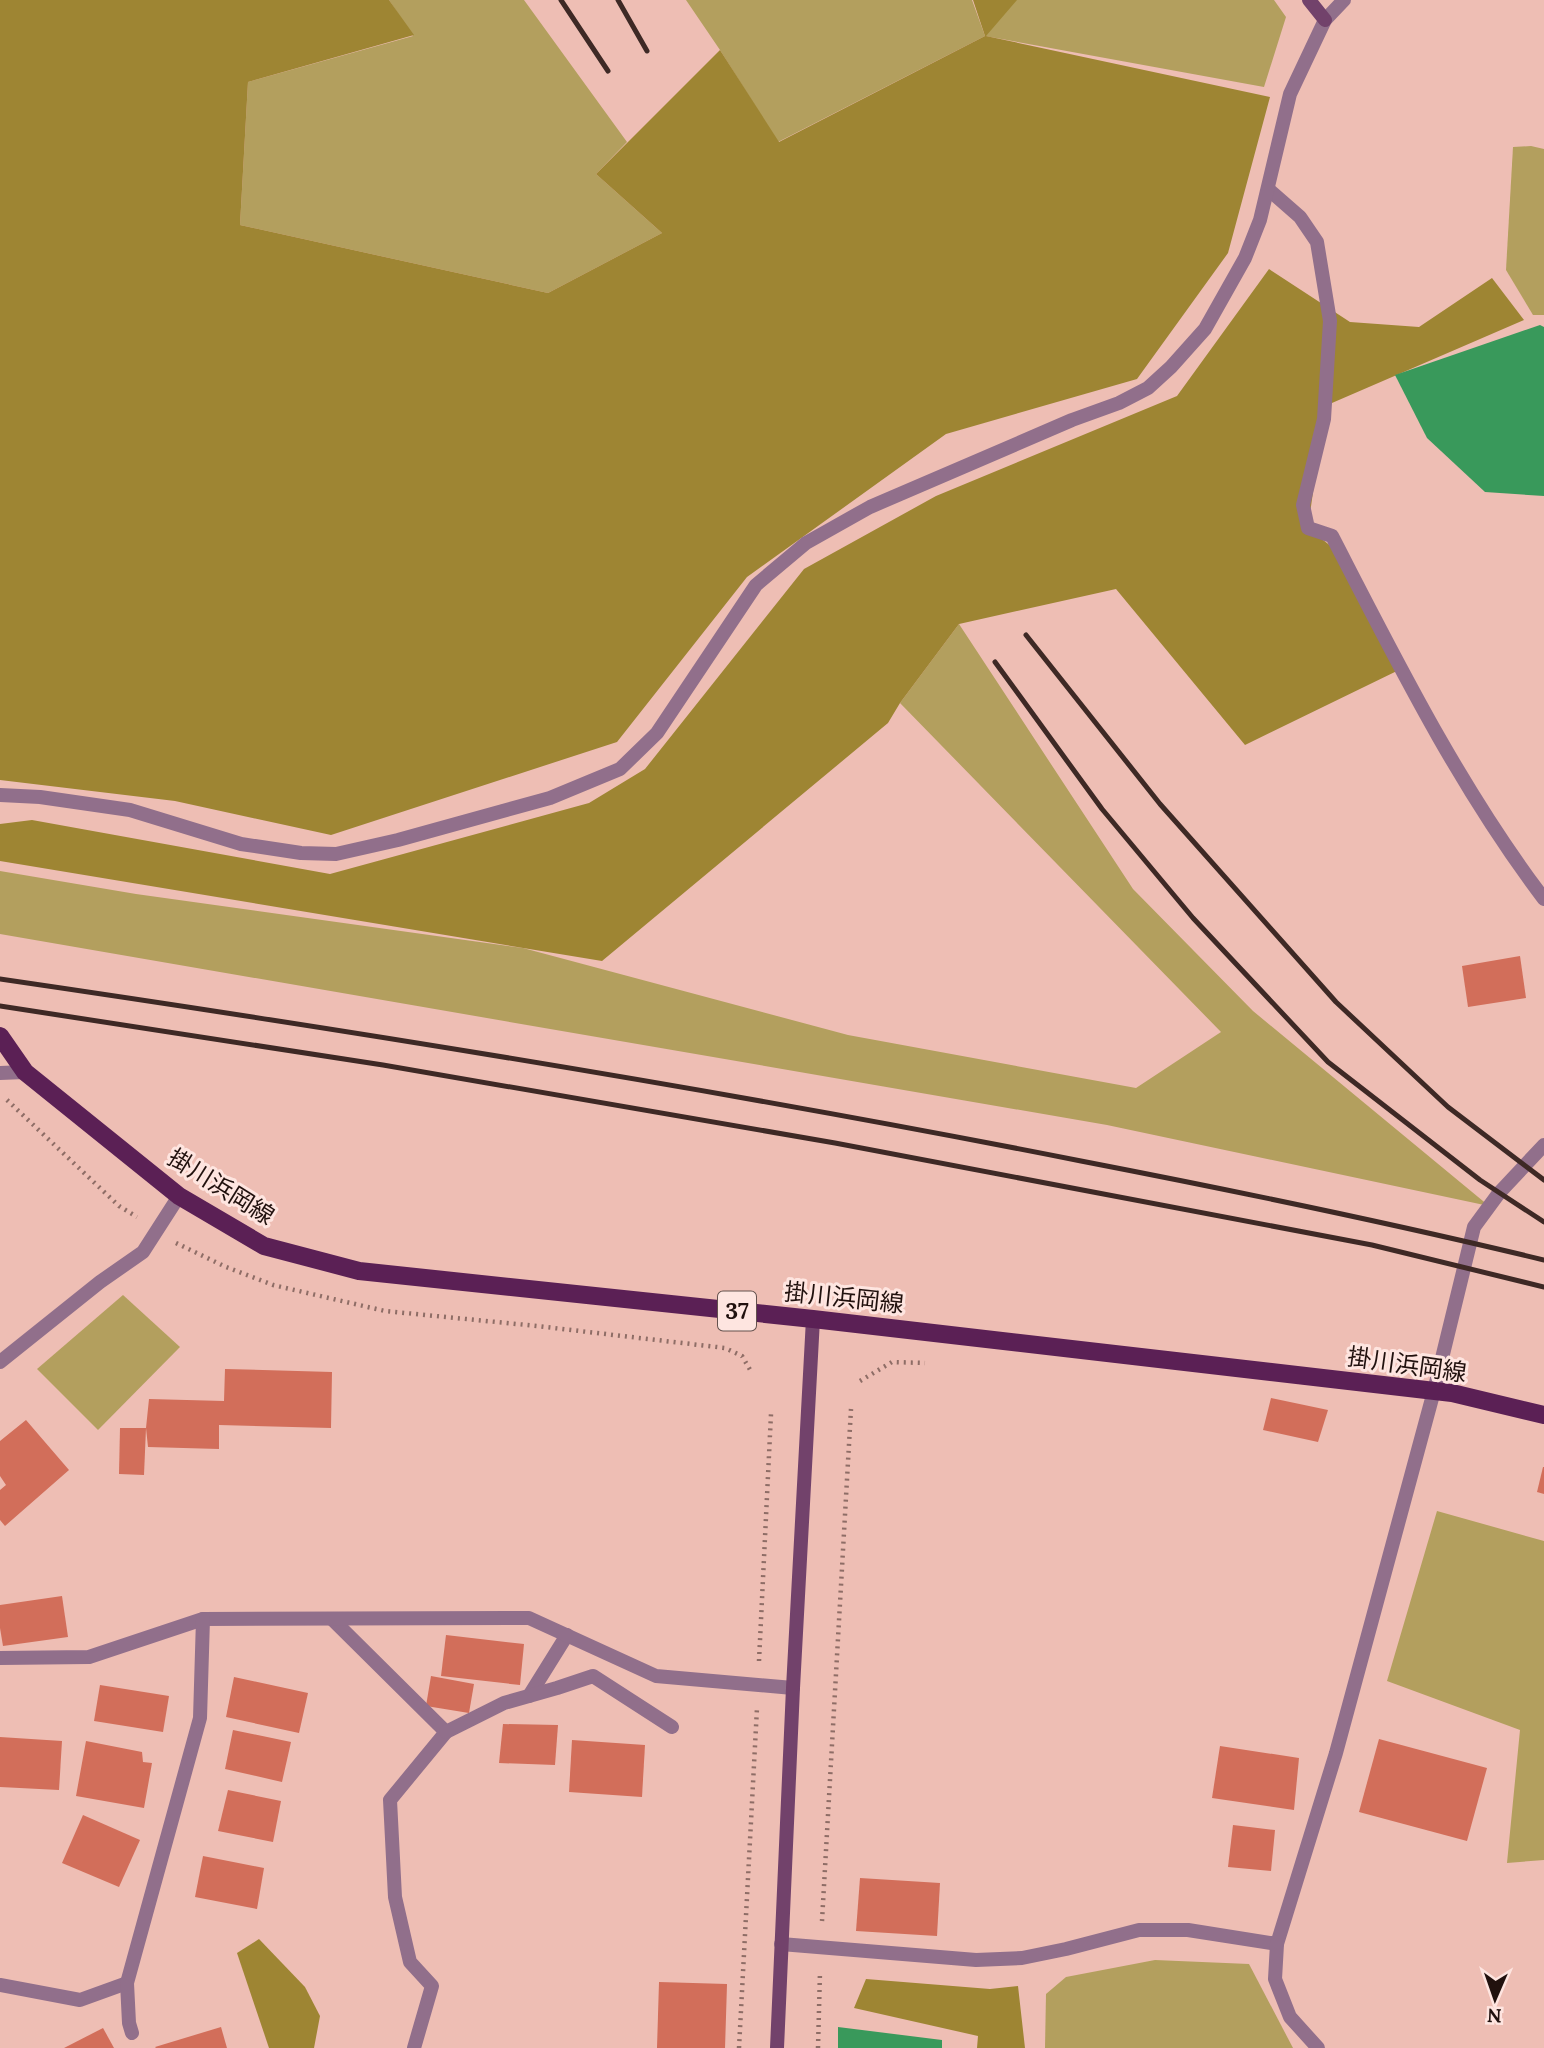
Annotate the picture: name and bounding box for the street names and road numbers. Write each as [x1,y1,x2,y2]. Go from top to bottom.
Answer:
street label: 掛川浜岡線 [162,1142,280,1232]
street label: 掛川浜岡線 [783,1276,905,1319]
road number: 37 [718,1292,756,1330]
street label: 掛川浜岡線 [1345,1341,1469,1388]

